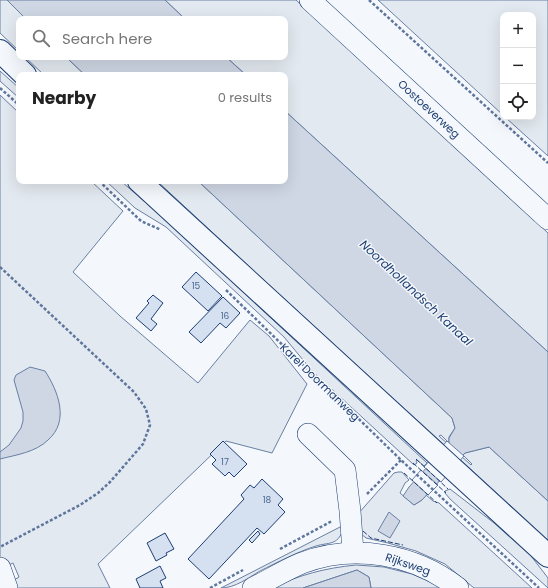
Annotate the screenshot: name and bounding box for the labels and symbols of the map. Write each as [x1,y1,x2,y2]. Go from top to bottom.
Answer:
street label: Oostoeverweg [394,76,464,142]
water label: Noordhollandsch Kanaal [356,236,476,350]
house number: 15 [192,280,201,292]
house number: 16 [221,310,230,322]
street label: Karel Doormanweg [276,340,364,424]
house number: 17 [221,456,229,468]
house number: 18 [263,494,272,506]
street label: Rijksweg [383,549,433,579]

